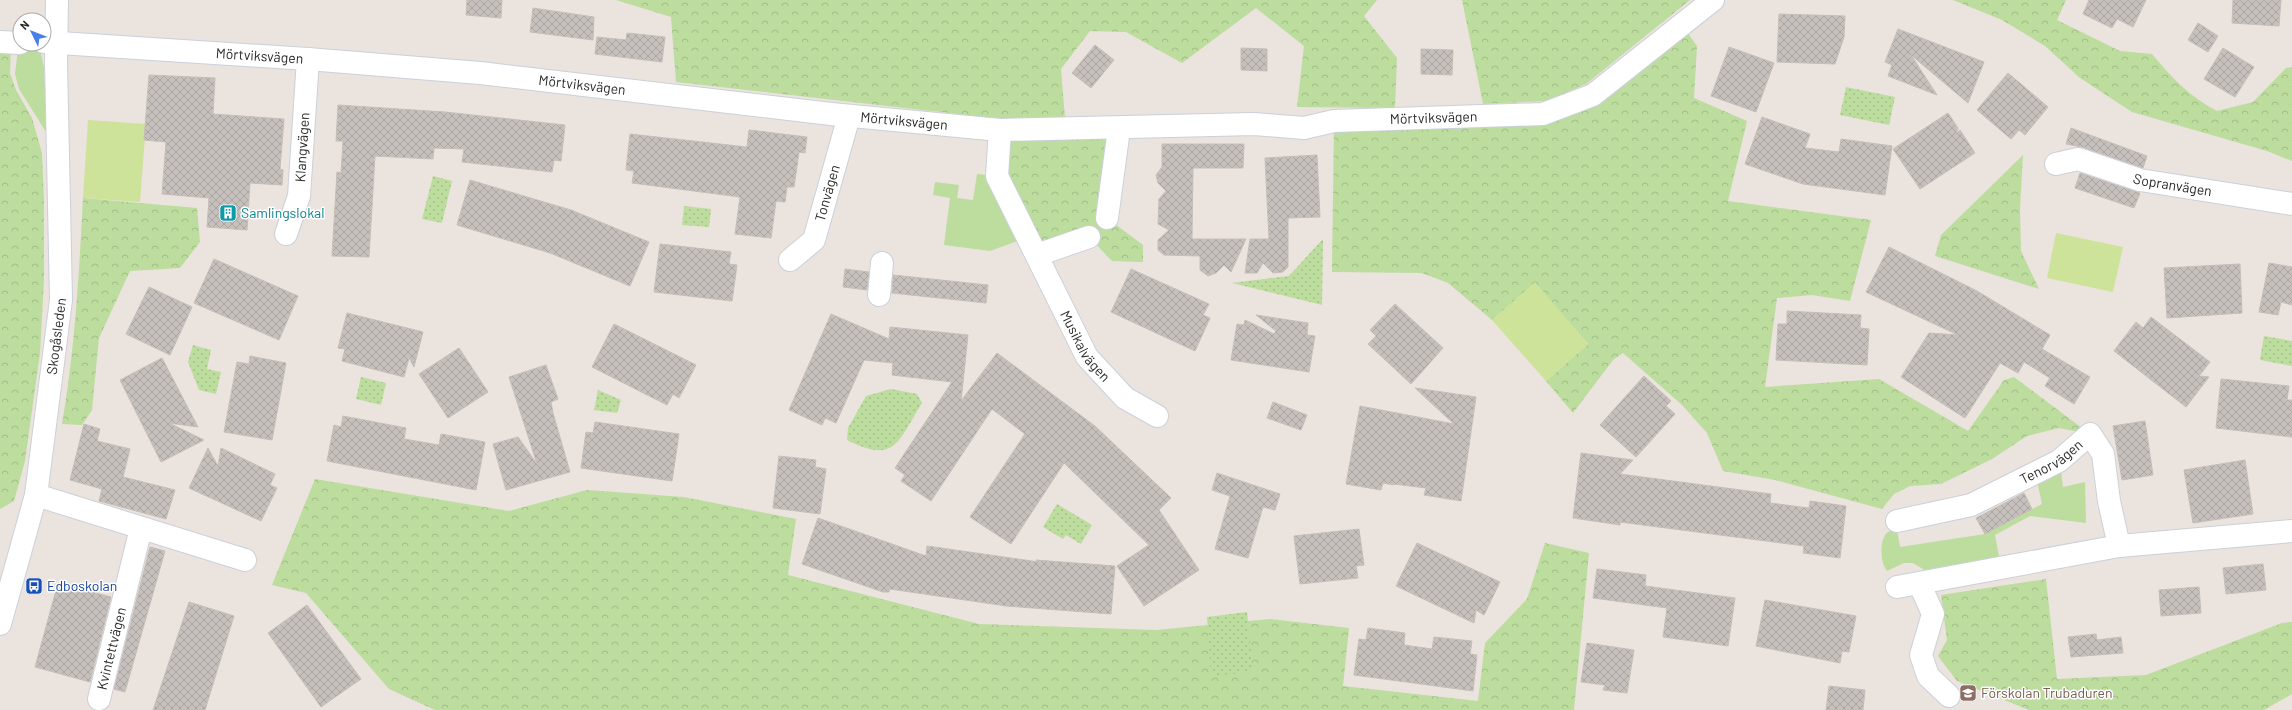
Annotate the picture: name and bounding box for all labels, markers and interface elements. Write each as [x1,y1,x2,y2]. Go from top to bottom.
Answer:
north arrow [12,12,52,52]
text: N [17,18,32,32]
street label: Mörtviksvägen [215,44,304,67]
street label: Mörtviksvägen [538,71,627,98]
street label: Mörtviksvägen [1390,107,1478,127]
street label: Mörtviksvägen [860,108,949,133]
street label: Klangvägen [291,112,312,183]
street label: Tonvägen [811,163,843,223]
street label: Sopranvägen [2131,169,2213,199]
building icon: Samlingslokal [218,203,238,223]
place label: Samlingslokal [241,204,324,221]
street label: Skogåsleden [43,297,69,376]
street label: Musikalvägen [1057,307,1114,385]
street label: Tenorvägen [2017,435,2086,487]
bus stop icon: Edboskolan [24,576,44,596]
place label: Edboskolan [47,577,117,594]
street label: Kvintettvägen [93,605,129,692]
school or university icon: Förskolan Trubaduren [1958,683,1978,703]
place label: Förskolan Trubaduren [1981,684,2113,701]

